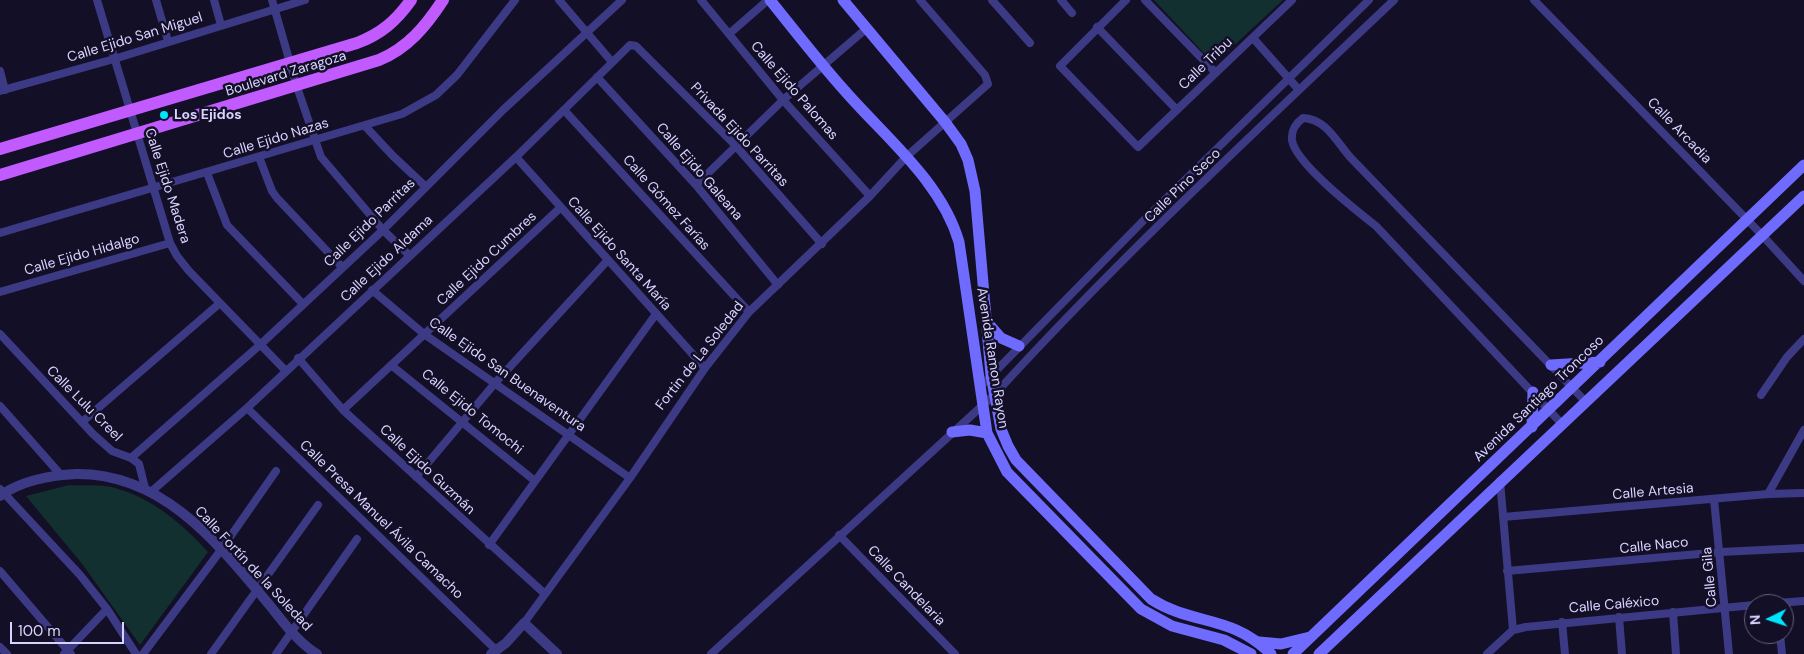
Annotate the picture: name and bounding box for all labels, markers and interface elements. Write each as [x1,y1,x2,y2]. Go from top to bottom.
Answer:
street label: Calle Ejido San Miguel [65,9,205,67]
street label: Calle Tribu [1176,34,1236,94]
street label: Calle Ejido Palomas [747,38,841,144]
street label: Boulevard Zaragoza [224,48,348,100]
street label: Privada Ejido Parritas [686,79,792,191]
street label: Calle Arcadia [1643,95,1715,167]
place label: Los Ejidos [174,107,242,123]
marker: Los Ejidos [158,109,170,121]
street label: Calle Ejido Nazas [221,115,331,163]
street label: Calle Ejido Galeana [652,120,746,224]
street label: Calle Ejido Madera [140,126,194,246]
street label: Calle Pino Seco [1141,145,1225,227]
street label: Calle Gómez Farías [619,152,713,254]
street label: Calle Ejido Parritas [321,175,419,271]
street label: Calle Ejido Santa María [564,194,674,314]
street label: Calle Ejido Cumbres [434,208,540,310]
street label: Calle Ejido Aldama [337,212,437,306]
street label: Calle Ejido Hidalgo [22,230,142,280]
street label: Avenida Ramon Rayon [973,286,1011,430]
street label: Fortin de La Soledad [652,298,748,414]
street label: Calle Ejido San Buenaventura [425,314,589,436]
street label: Avenida Santiago Troncoso [1470,332,1608,466]
street label: Calle Lulu Creel [43,363,125,445]
street label: Calle Ejido Tomochi [418,366,526,458]
street label: Calle Ejido Guzmán [376,421,478,519]
street label: Calle Presa Manuel Ávila Camacho [296,437,466,603]
street label: Calle Artesia [1612,480,1694,504]
street label: Calle Fortín de la Soledad [191,503,315,635]
street label: Calle Naco [1619,534,1689,558]
street label: Calle Candelaria [864,542,948,630]
street label: Calle Gila [1699,546,1721,608]
street label: Calle Caléxico [1568,593,1660,617]
north arrow [1744,594,1794,644]
scale bar [12,612,126,644]
text: N [1746,614,1764,626]
text: 100 m [18,621,61,641]

